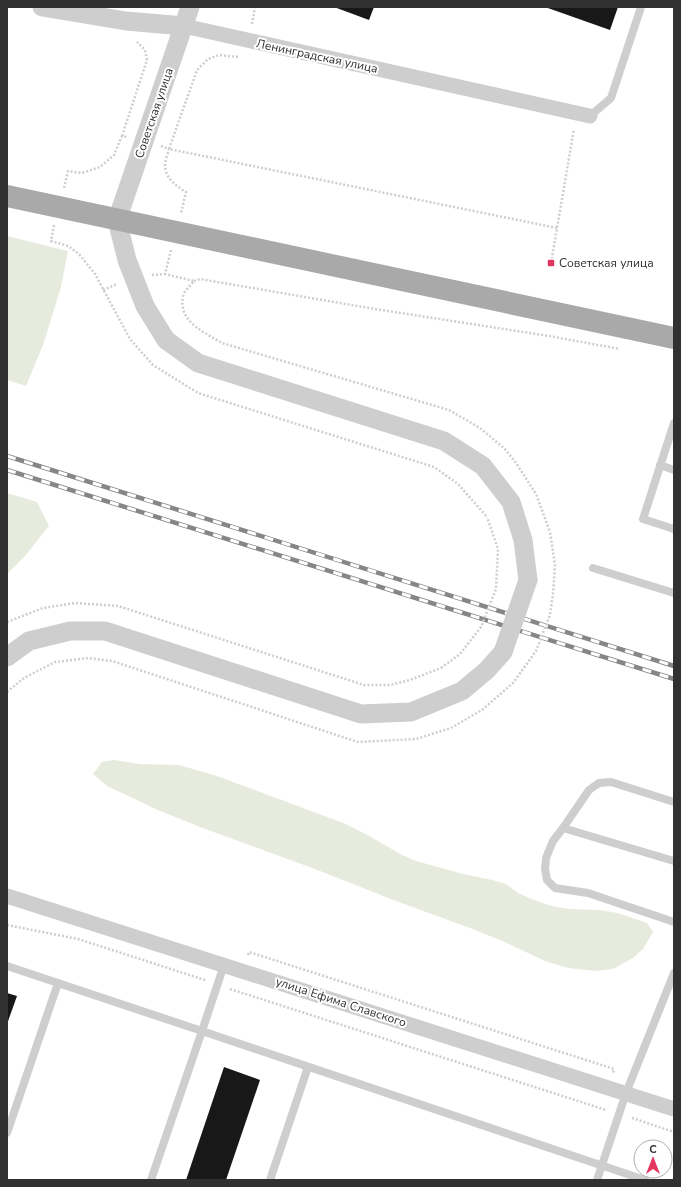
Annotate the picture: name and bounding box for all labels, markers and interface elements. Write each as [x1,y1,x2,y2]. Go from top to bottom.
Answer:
street label: Ленинградская улица [255,35,379,77]
street label: Советская улица [131,66,177,160]
place label: Советская улица [559,255,654,271]
marker: Советская улица [546,258,556,268]
street label: улица Ефима Славского [274,973,408,1031]
north arrow [633,1139,673,1179]
text: С [649,1142,657,1157]

